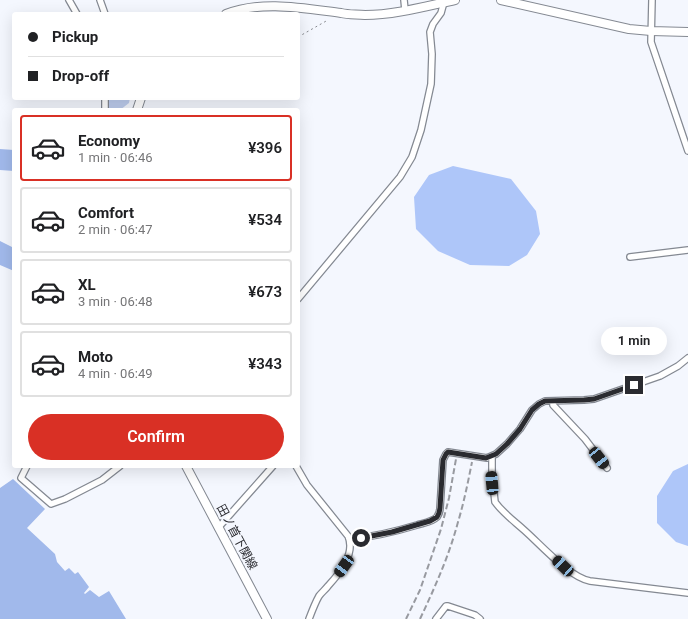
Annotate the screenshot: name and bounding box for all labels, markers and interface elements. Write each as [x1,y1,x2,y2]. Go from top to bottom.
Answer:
text: Pickup [52,28,98,46]
text: Drop-off [52,67,109,85]
icon: car [30,130,66,166]
text: Economy [78,132,140,150]
text: ¥396 [248,139,282,157]
text: 1 min · 06:46 [78,150,153,165]
icon: car [30,202,66,238]
text: Comfort [78,204,134,222]
text: ¥534 [248,211,282,229]
text: 2 min · 06:47 [78,222,153,237]
icon: car [30,274,66,310]
text: XL [78,276,96,294]
text: ¥673 [248,283,282,301]
text: 3 min · 06:48 [78,294,153,309]
callout: 1 min [601,327,667,355]
text: 1 min [618,333,650,348]
icon: car [30,346,66,382]
text: Moto [78,348,113,366]
text: ¥343 [248,355,282,373]
text: 4 min · 06:49 [78,366,153,381]
route end [625,376,643,394]
button: Confirm [28,414,284,460]
car [587,445,611,471]
car [485,471,499,495]
street label: 田ノ首下関線 [214,502,260,572]
route start [352,529,370,547]
car [332,553,356,579]
car [550,553,576,579]

